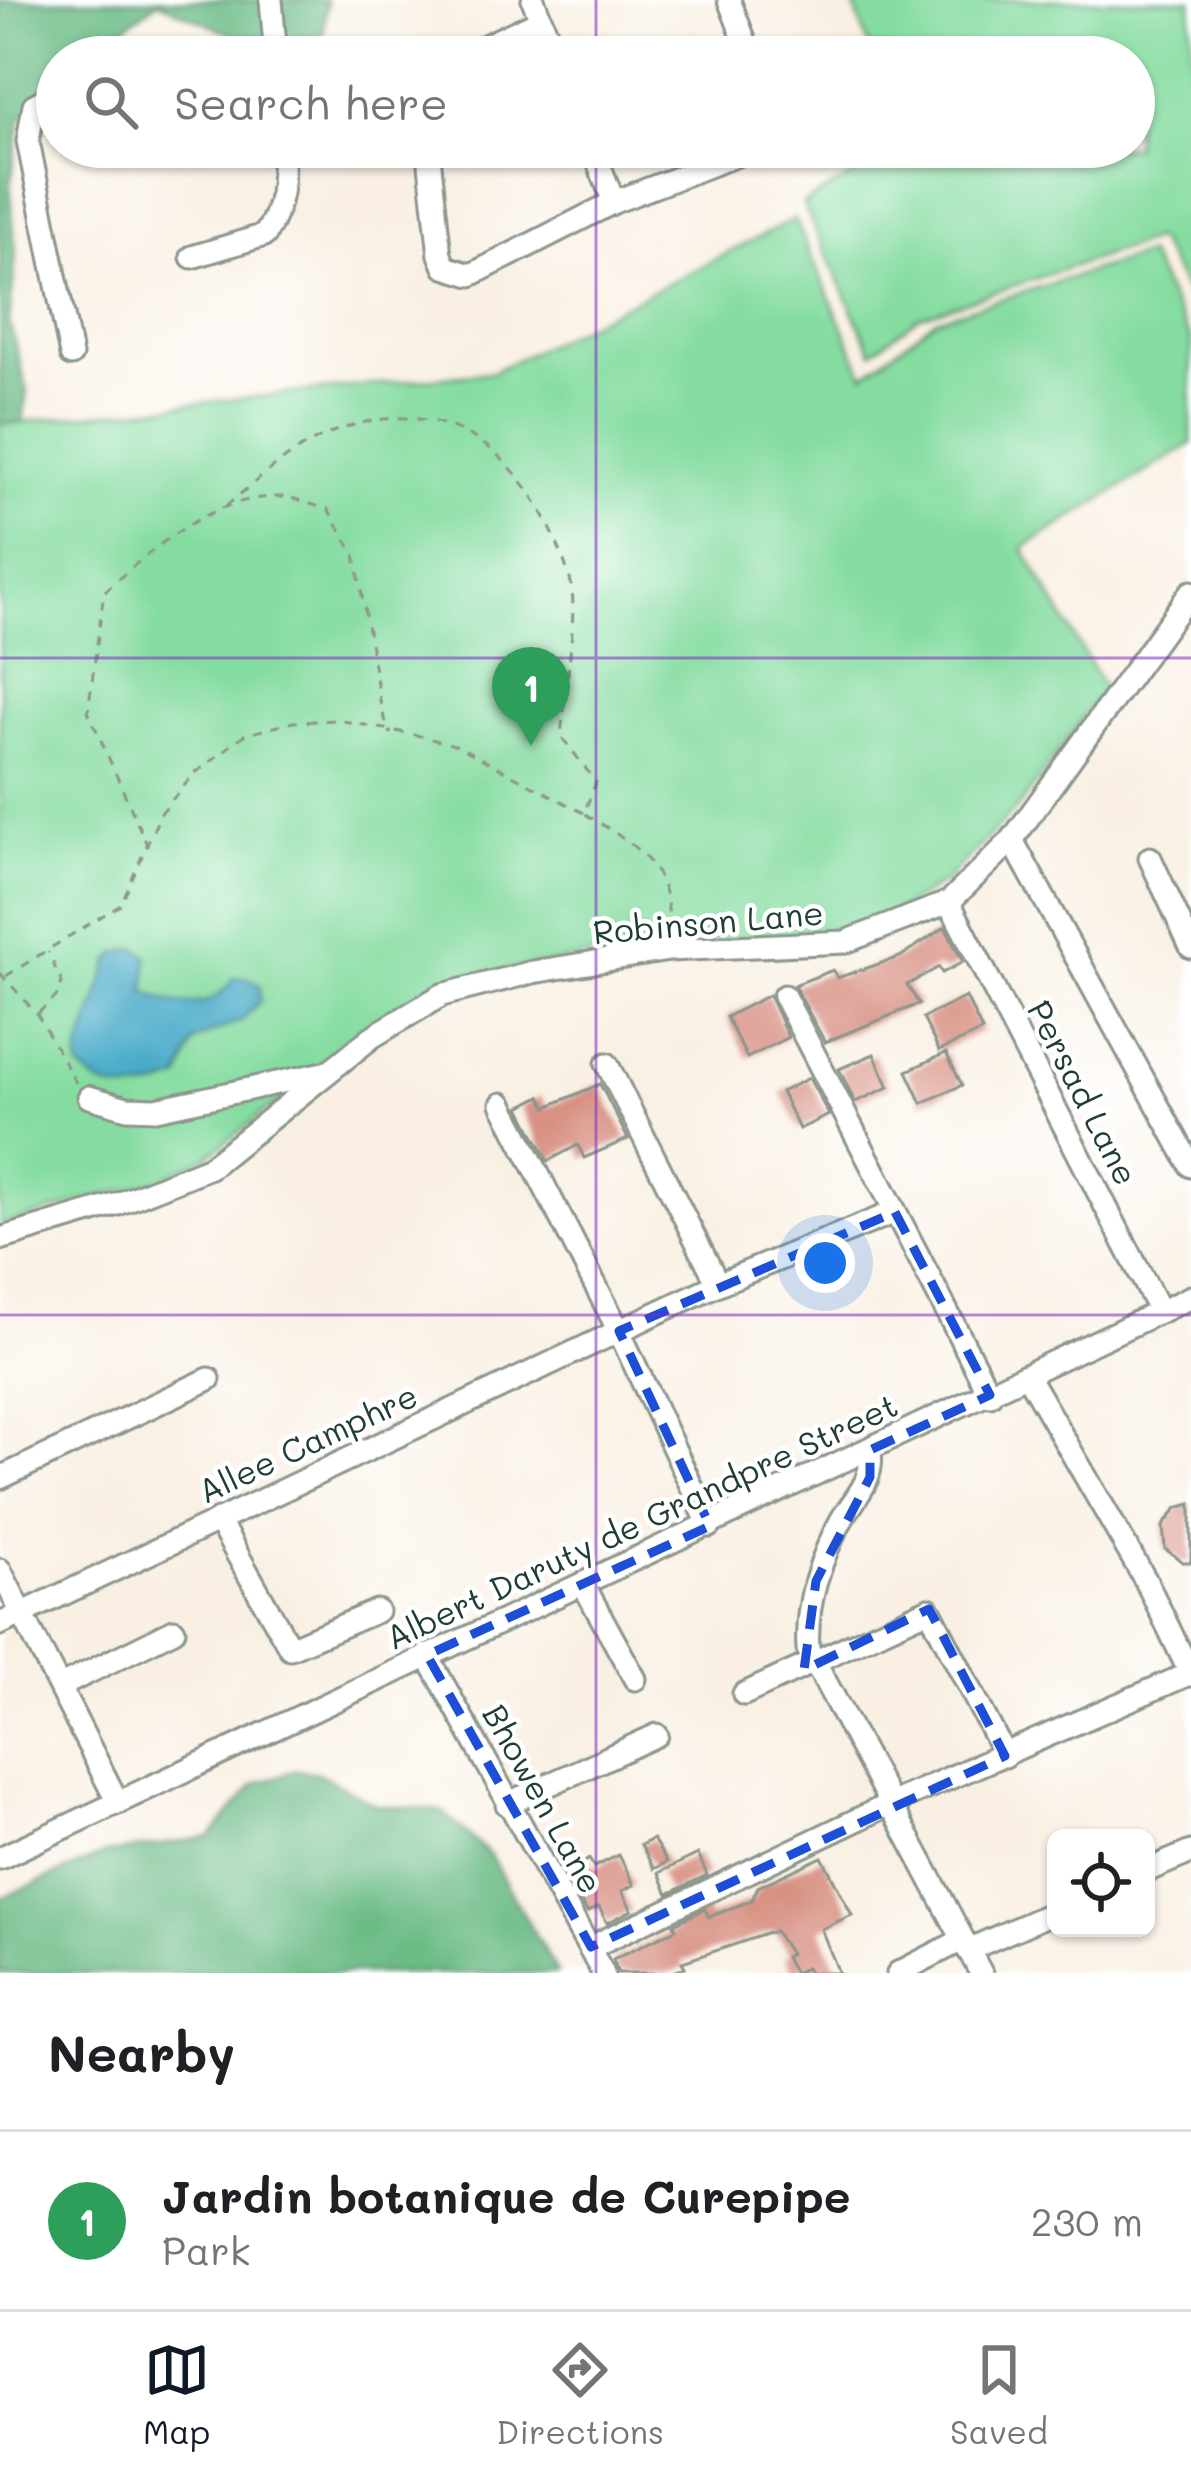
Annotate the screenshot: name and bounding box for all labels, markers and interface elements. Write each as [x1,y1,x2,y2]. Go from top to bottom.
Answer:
search box [36,36,1155,168]
icon: search [78,69,144,135]
text: Search here [174,73,448,131]
pin: 1 [492,647,570,746]
street label: Robinson Lane [591,890,825,952]
street label: Persad Lane [1019,992,1149,1192]
your location [795,1233,855,1293]
street label: Allee Camphre [190,1372,424,1512]
street label: Albert Daruty de Grandpre Street [378,1382,904,1659]
street label: Bhowen Lane [474,1696,614,1900]
map controls [1047,1829,1155,1937]
button: locate [1047,1829,1155,1937]
text: Nearby [48,2018,235,2085]
text: Jardin botanique de Curepipe [162,2166,851,2224]
text: 1 [78,2195,96,2246]
text: 230 m [1031,2195,1143,2246]
text: Park [162,2224,250,2275]
tab: Map [143,2337,210,2452]
tab: Directions [496,2337,664,2452]
tab: Saved [950,2337,1048,2452]

